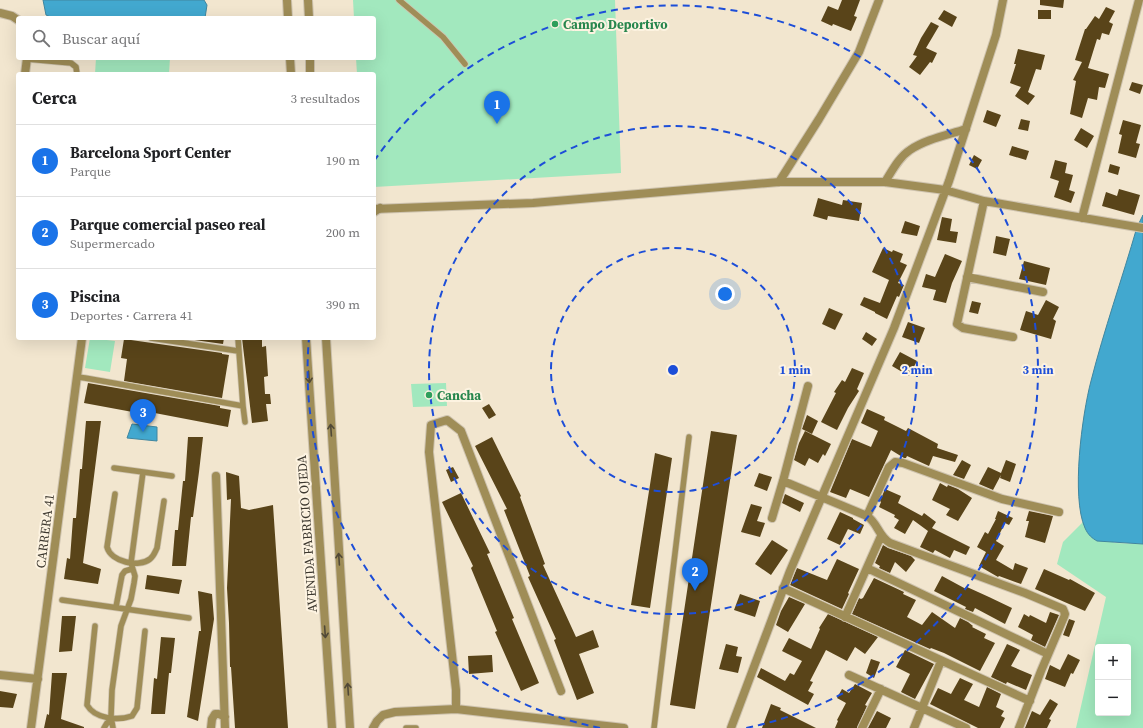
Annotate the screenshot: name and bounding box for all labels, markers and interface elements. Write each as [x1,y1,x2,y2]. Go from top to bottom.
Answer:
search box [16,16,376,60]
place label: Campo Deportivo [563,16,668,33]
marker: Campo Deportivo [550,19,560,29]
icon: search [30,27,52,49]
text: Buscar aquí [62,28,140,49]
text: Cerca [32,86,77,110]
text: 3 resultados [290,90,360,107]
pin: 1 [484,91,510,124]
text: Barcelona Sport Center [70,142,231,163]
text: 1 [41,152,49,169]
text: 190 m [326,152,360,169]
text: Parque [70,163,111,180]
text: Parque comercial paseo real [70,214,266,235]
text: 2 [41,224,49,241]
text: 200 m [326,224,360,241]
text: Supermercado [70,235,155,252]
your location [715,284,735,304]
text: Piscina [70,286,120,307]
text: 3 [41,296,49,313]
text: 390 m [326,296,360,313]
text: Deportes · Carrera 41 [70,307,193,324]
text: 1 min [779,362,811,378]
text: 2 min [901,362,933,378]
text: 3 min [1022,362,1054,378]
centre of rings [666,363,680,377]
one-way arrow [305,370,312,383]
place label: Cancha [437,387,481,404]
marker: Cancha [424,390,434,400]
pin: 3 [130,399,156,432]
one-way arrow [328,424,335,437]
street label: AVENIDA FABRICIO OJEDA [293,454,321,613]
street label: CARRERA 41 [32,493,58,569]
one-way arrow [336,553,343,566]
pin: 2 [682,558,708,591]
one-way arrow [322,625,329,638]
map controls [1095,644,1131,716]
button: + [1095,644,1131,680]
button: − [1095,680,1131,716]
one-way arrow [344,683,351,696]

